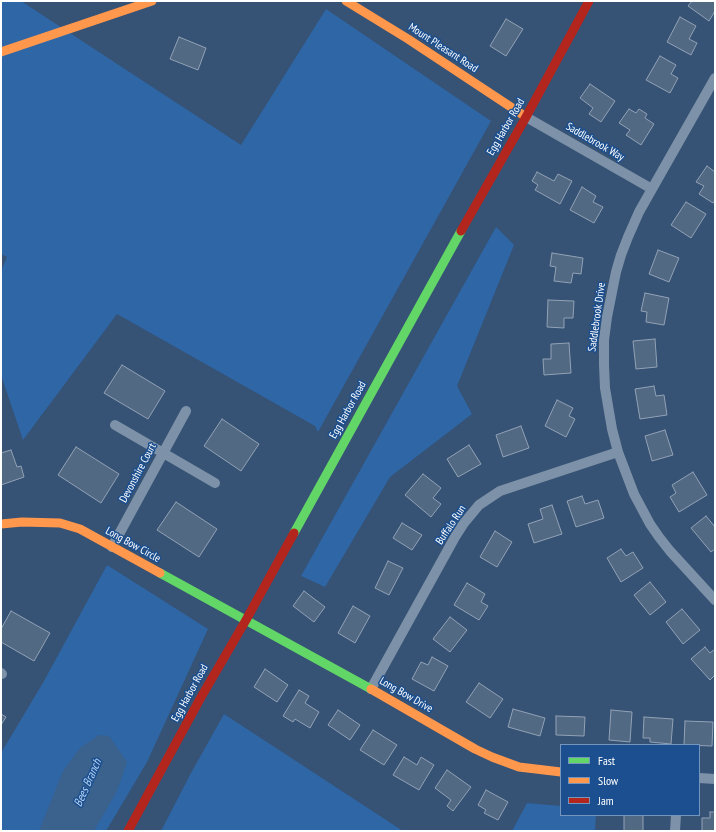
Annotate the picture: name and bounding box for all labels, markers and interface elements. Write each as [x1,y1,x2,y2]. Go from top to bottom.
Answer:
street label: Mount Pleasant Road [406,21,480,75]
street label: Egg Harbor Road [484,96,528,158]
street label: Saddlebrook Way [563,120,627,164]
street label: Saddlebrook Drive [586,282,608,352]
street label: Egg Harbor Road [327,379,369,441]
street label: Devonshire Court [117,441,159,505]
street label: Buffalo Run [433,503,469,547]
street label: Long Bow Circle [103,524,163,566]
street label: Egg Harbor Road [169,662,211,724]
street label: Long Bow Drive [377,674,435,716]
legend [560,744,700,816]
text: Fast [598,753,615,768]
water label: Bees Branch [71,757,105,809]
text: Slow [598,773,618,788]
text: Jam [598,793,614,808]

